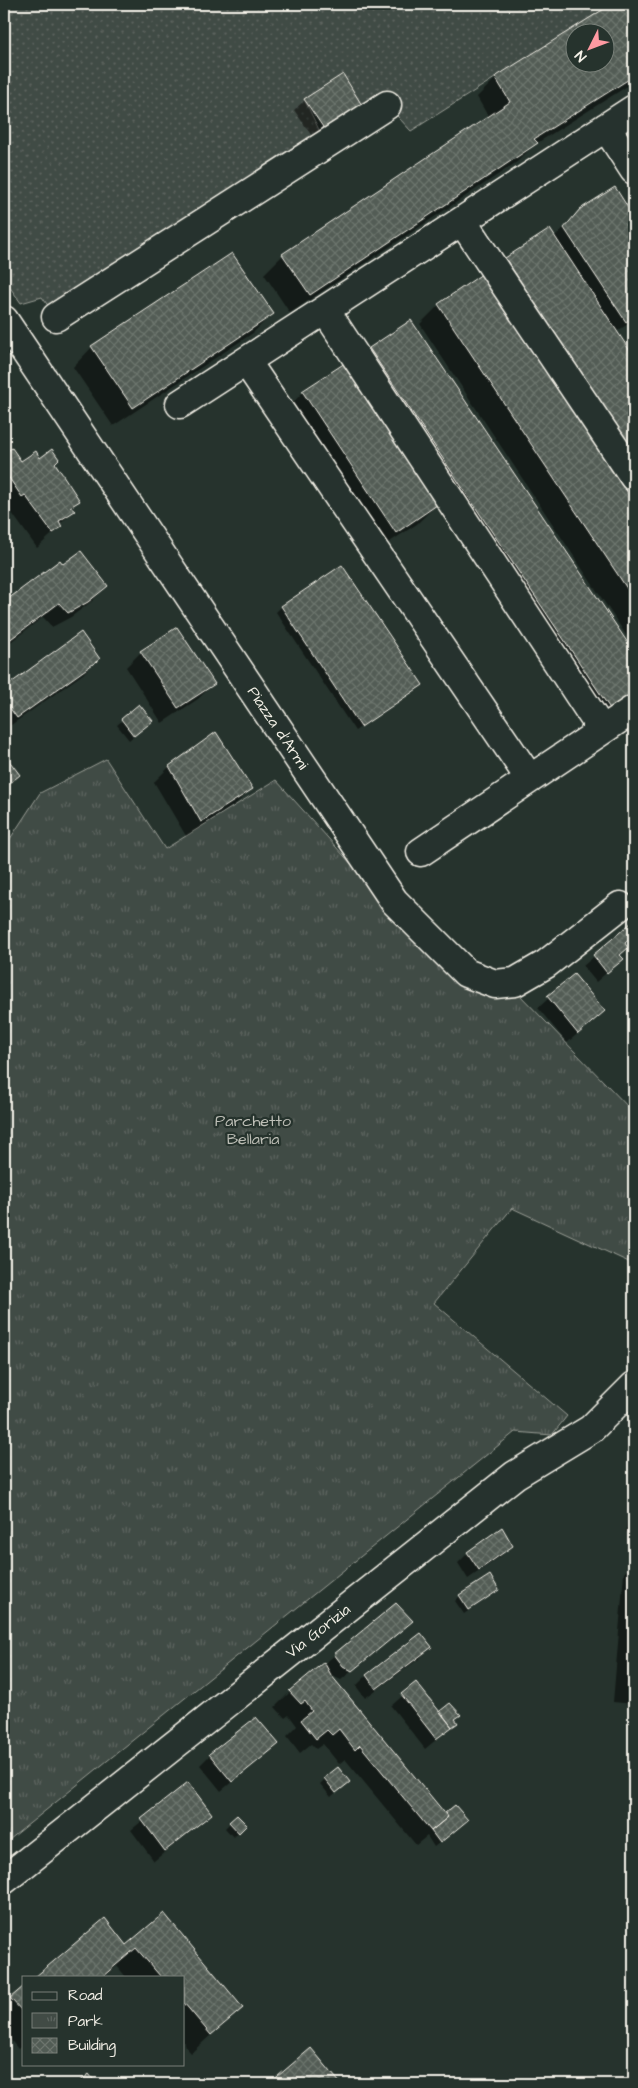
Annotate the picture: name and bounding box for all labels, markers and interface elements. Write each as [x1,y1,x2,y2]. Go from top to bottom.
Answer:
north arrow [566,22,616,72]
text: N [571,46,591,66]
street label: Piazza d'Armi [242,682,314,774]
park label: Parchetto Bellaria [215,1110,291,1150]
street label: Via Gorizia [281,1599,355,1663]
legend [22,1976,185,2066]
text: Road [68,1985,103,2006]
text: Park [68,2011,103,2032]
text: Building [68,2035,116,2057]

